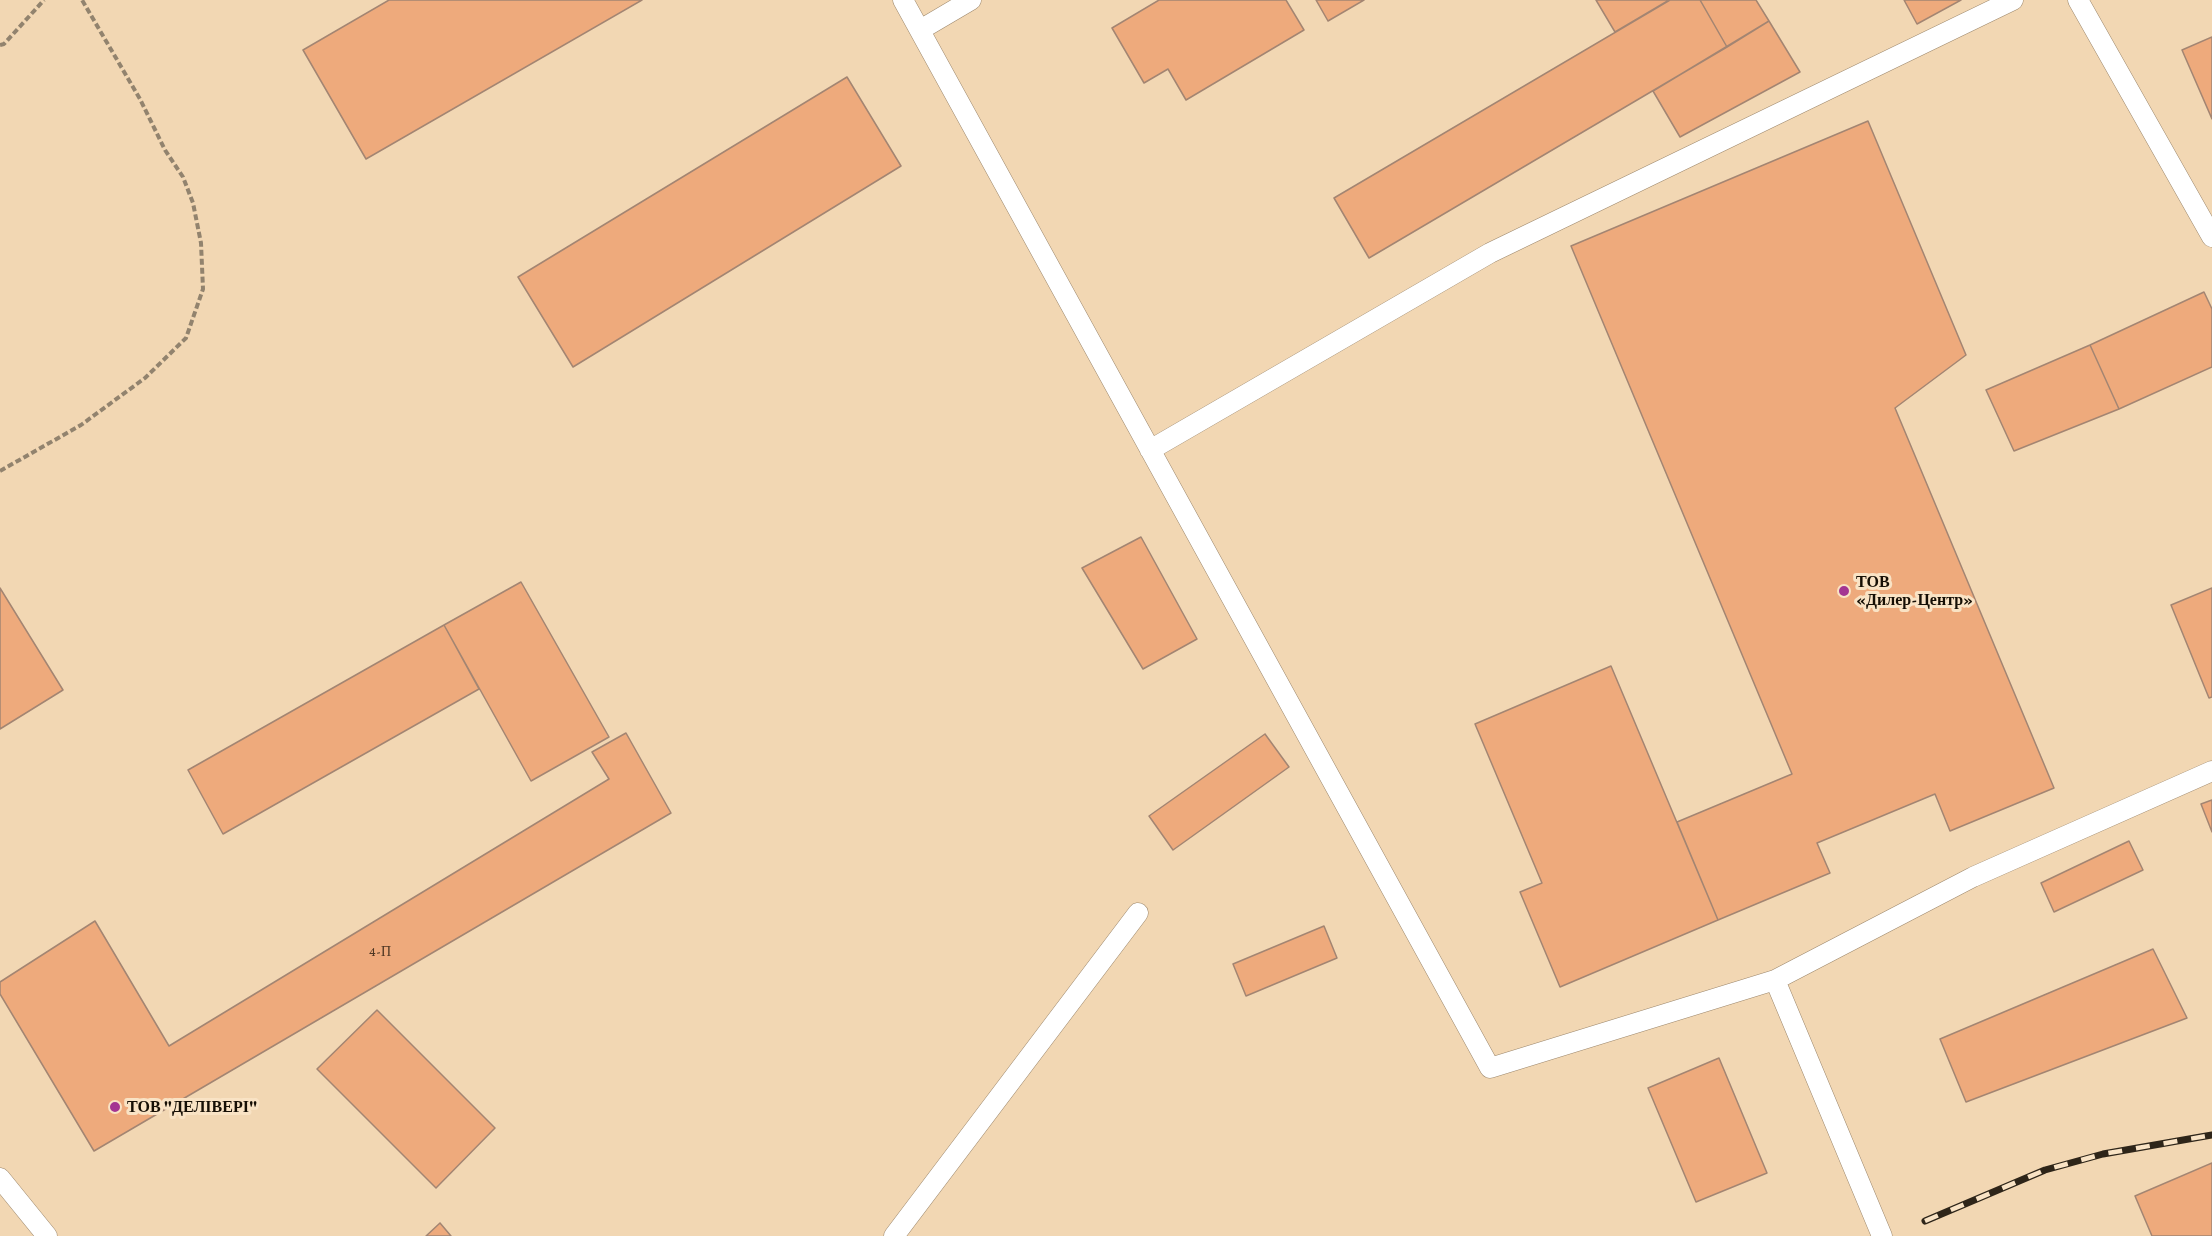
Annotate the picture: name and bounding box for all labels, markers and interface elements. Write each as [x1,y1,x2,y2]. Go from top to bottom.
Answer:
place label: ТОВ «Дилер-Центр» [1856,572,1973,610]
marker: ТОВ «Дилер-Центр» [1837,584,1851,598]
house number: 4-П [369,944,391,960]
place label: ТОВ "ДЕЛІВЕРІ" [127,1097,257,1117]
marker: ТОВ "ДЕЛІВЕРІ" [108,1100,122,1114]

